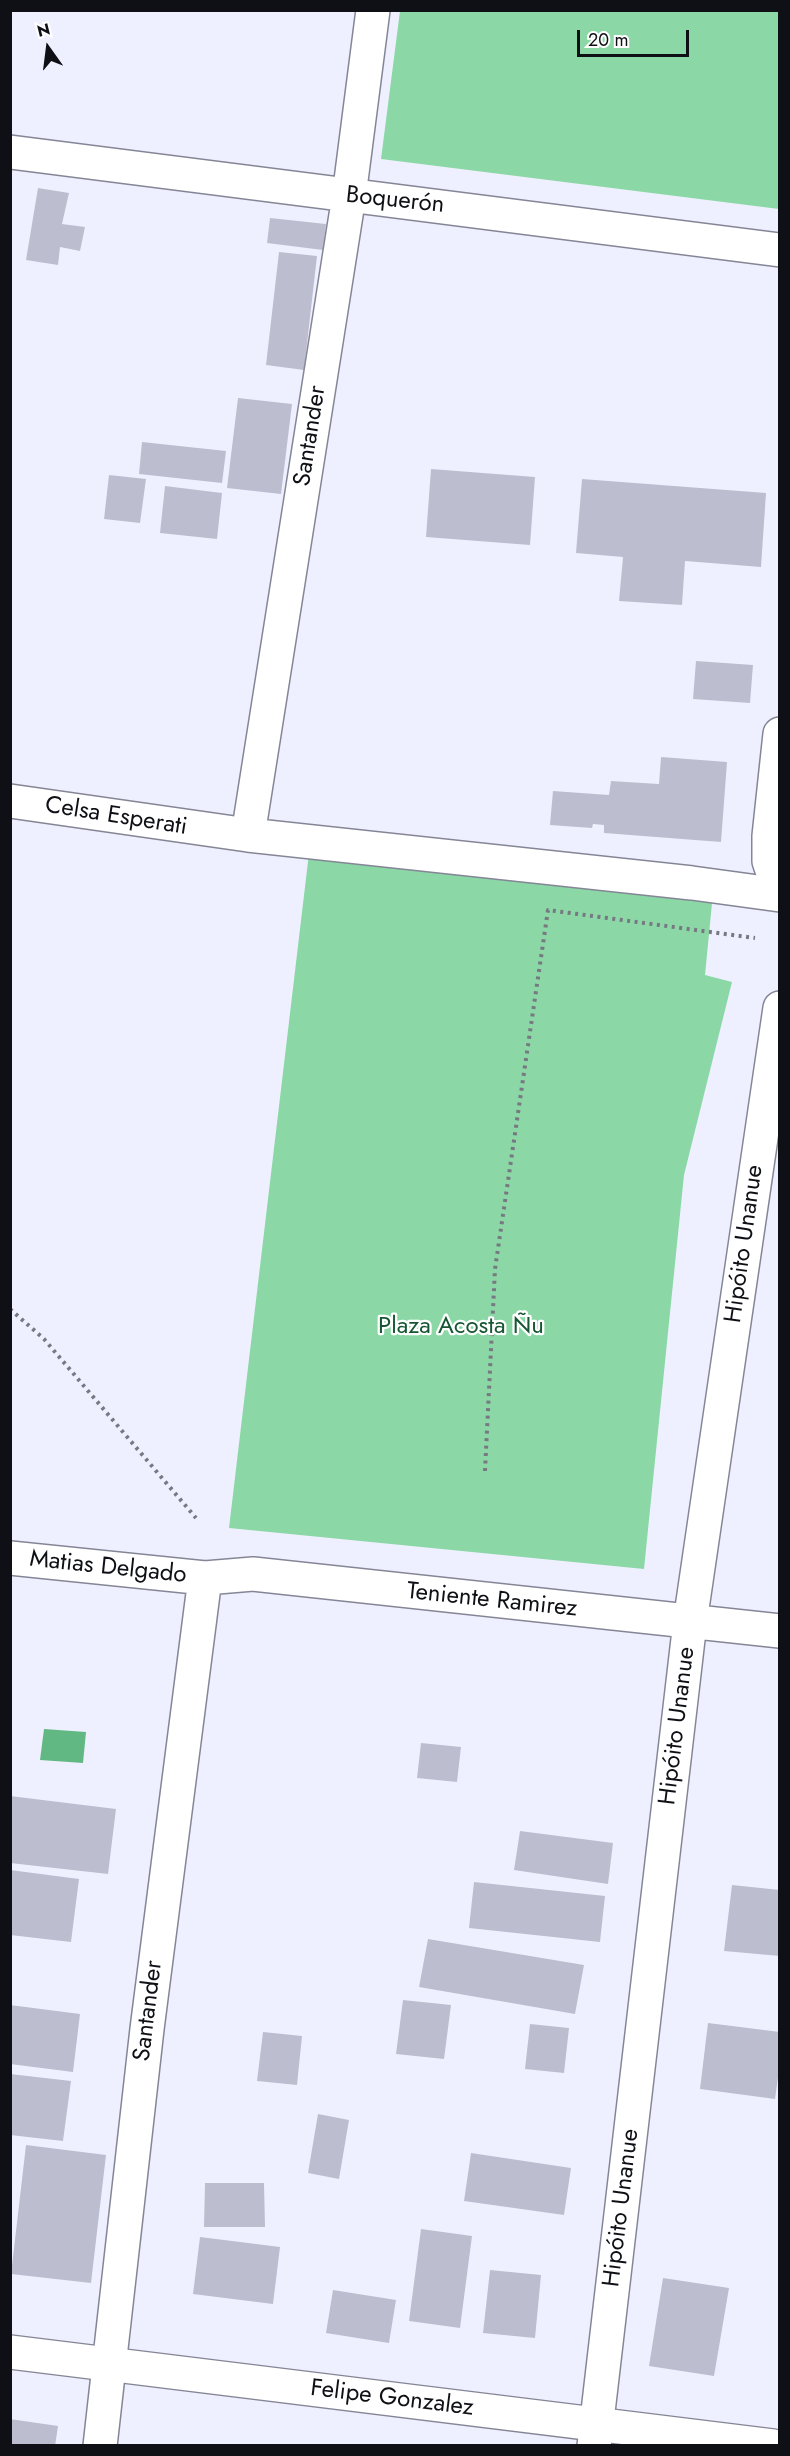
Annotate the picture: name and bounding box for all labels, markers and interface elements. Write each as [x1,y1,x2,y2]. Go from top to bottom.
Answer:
text: N [35,17,52,43]
north arrow [18,18,78,78]
scale bar [580,18,692,56]
text: 20 m [588,27,628,53]
street label: Boquerón [344,182,446,220]
street label: Santander [289,384,333,488]
street label: Celsa Esperati [43,792,189,842]
street label: Hipóito Unanue [720,1163,770,1325]
park label: Plaza Acosta Ñu [378,1313,544,1341]
street label: Matias Delgado [28,1545,188,1591]
street label: Teniente Ramirez [405,1578,579,1624]
street label: Hipóito Unanue [654,1645,702,1807]
street label: Santander [129,1959,169,2063]
street label: Hipóito Unanue [598,2127,646,2289]
street label: Felipe Gonzalez [309,2375,475,2423]

